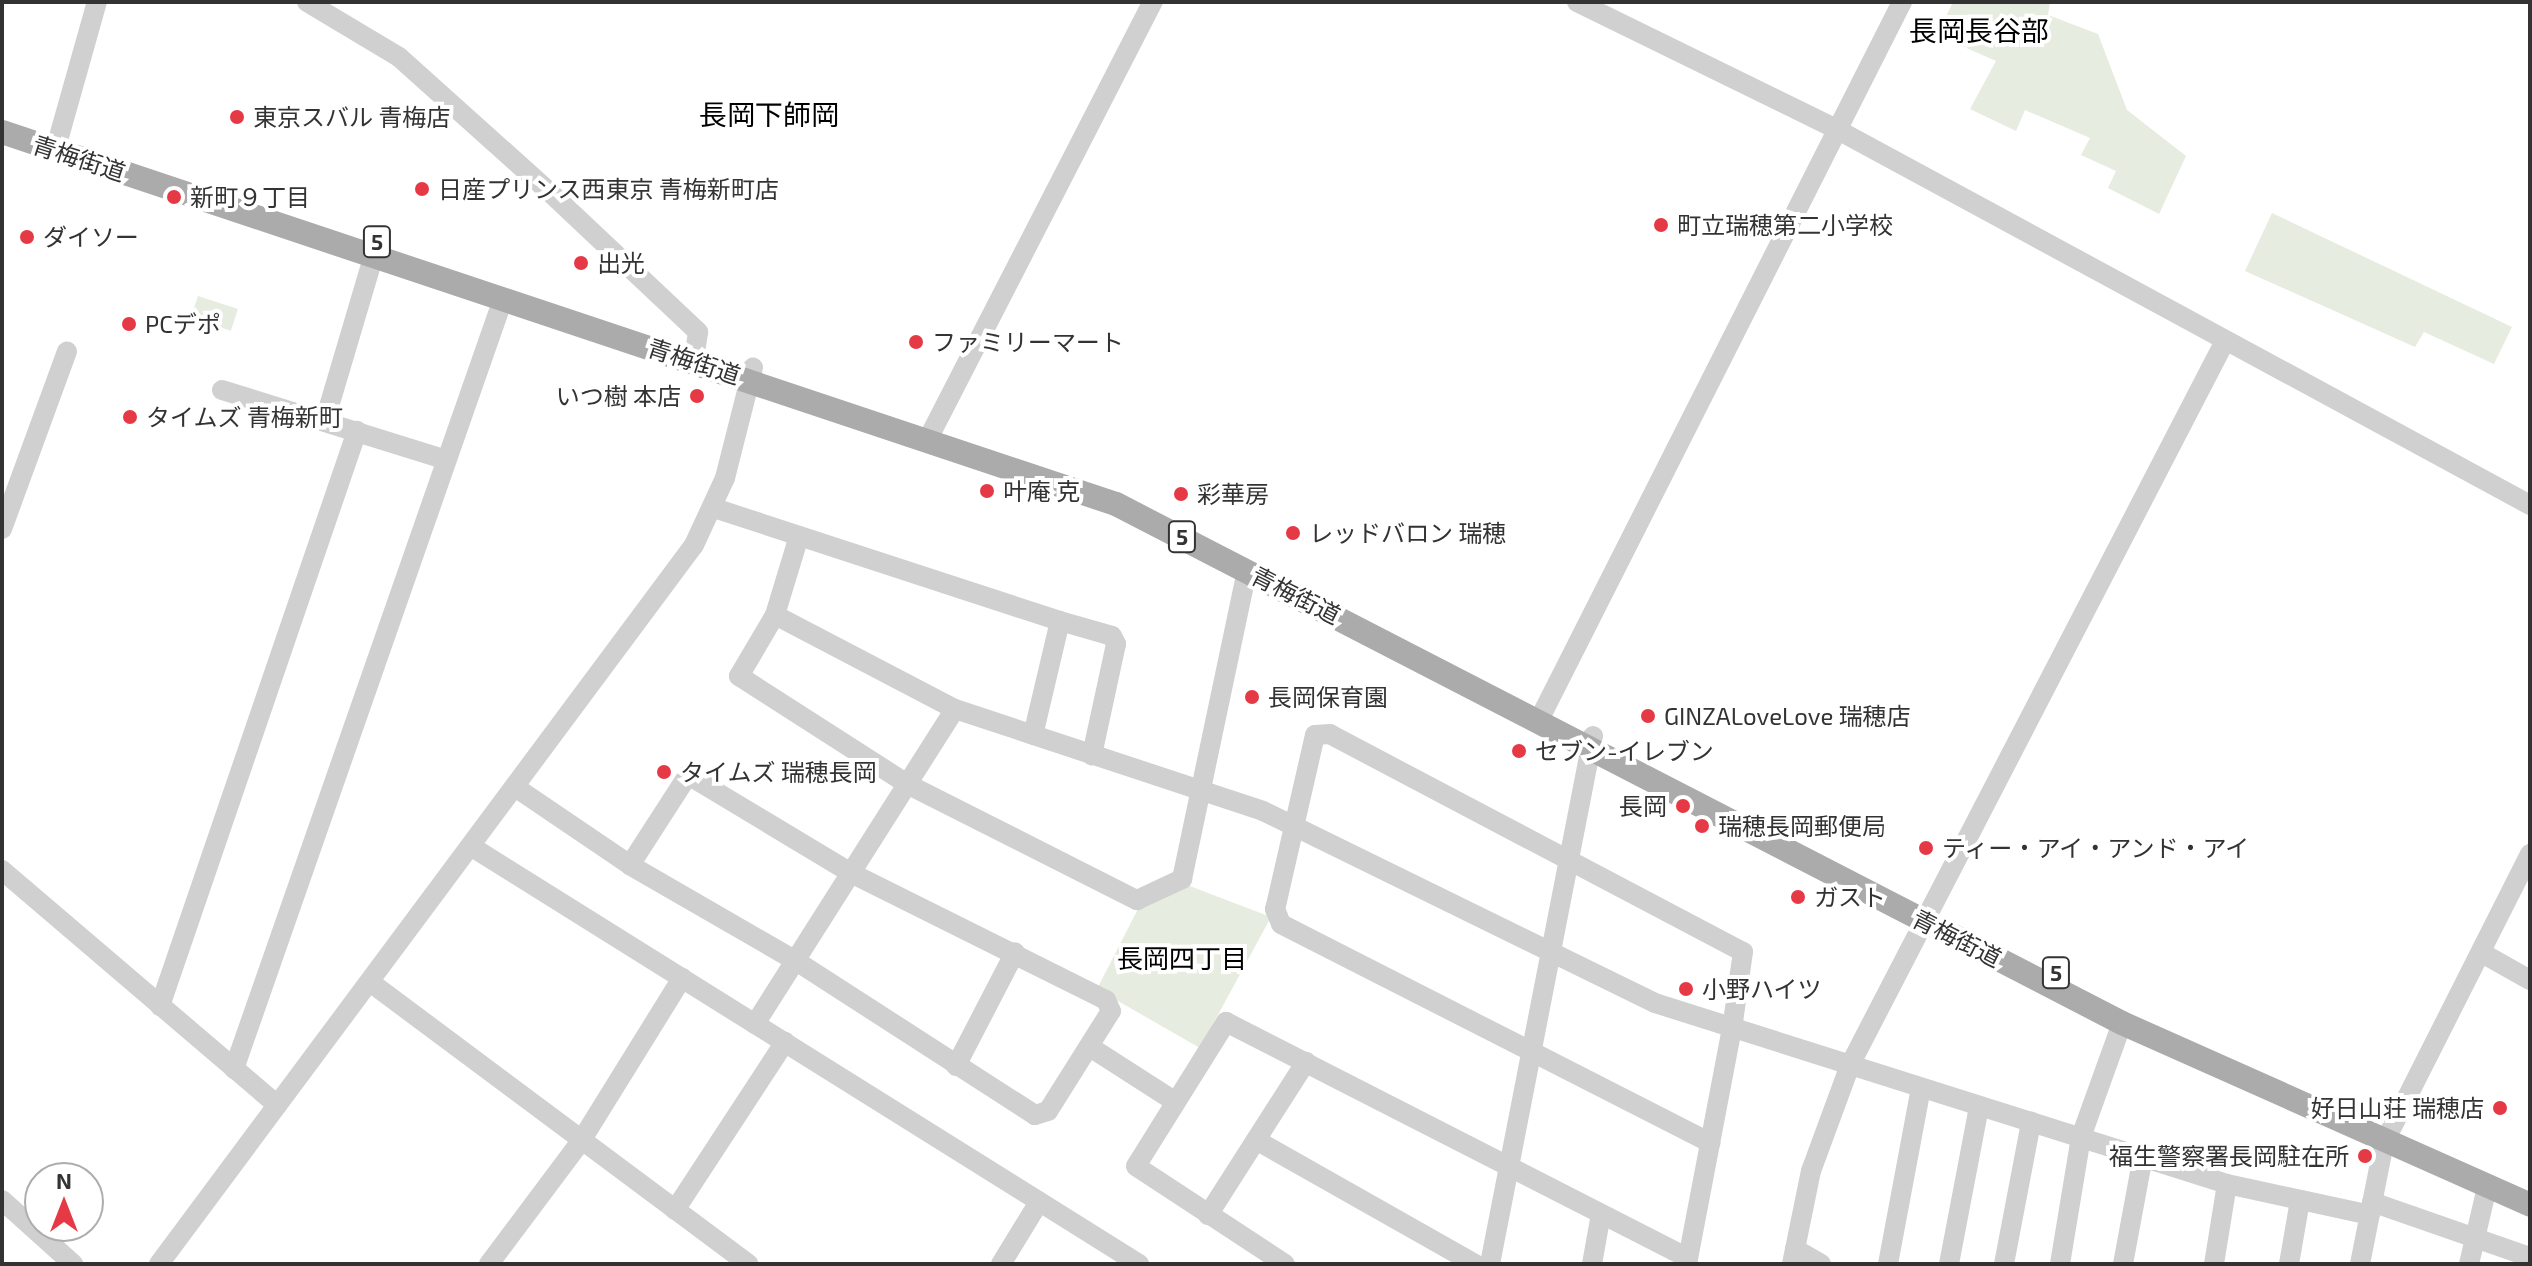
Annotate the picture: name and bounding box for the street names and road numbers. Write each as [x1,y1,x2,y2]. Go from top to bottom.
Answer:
street label: 青梅街道 [29,129,129,187]
road number: 5 [361,224,393,260]
street label: 青梅街道 [644,332,744,390]
road number: 5 [1166,519,1198,555]
street label: 青梅街道 [1247,560,1345,630]
street label: 青梅街道 [1908,903,2006,973]
road number: 5 [2040,955,2072,991]

